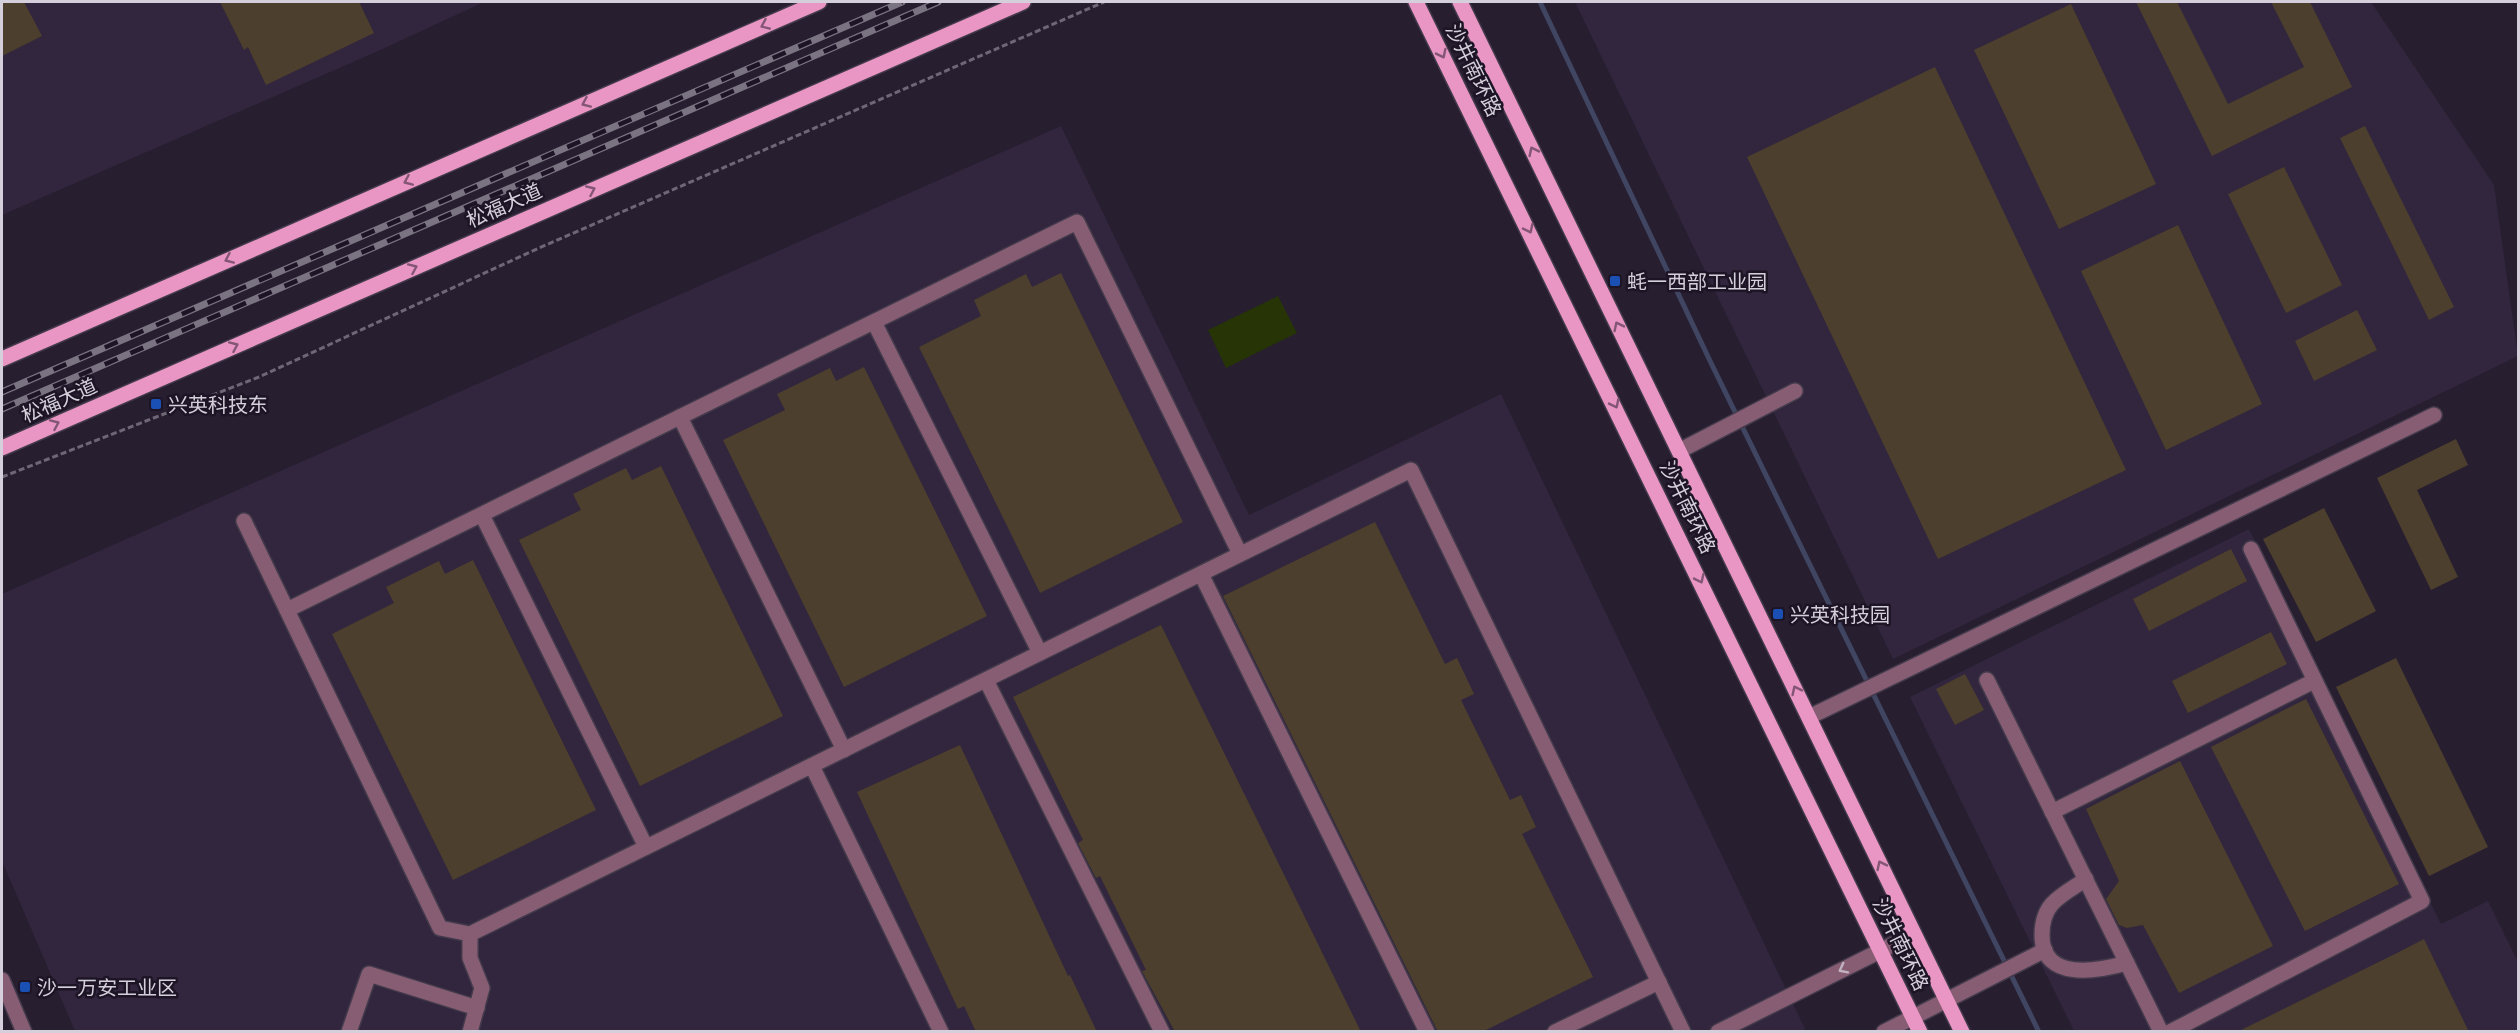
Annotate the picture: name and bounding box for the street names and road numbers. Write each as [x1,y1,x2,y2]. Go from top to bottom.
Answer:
street label: 沙井南环路 [1440,19,1508,121]
street label: 松福大道 [462,176,546,234]
street label: 松福大道 [17,371,101,429]
street label: 沙井南环路 [1654,456,1722,558]
street label: 沙井南环路 [1867,893,1935,995]

